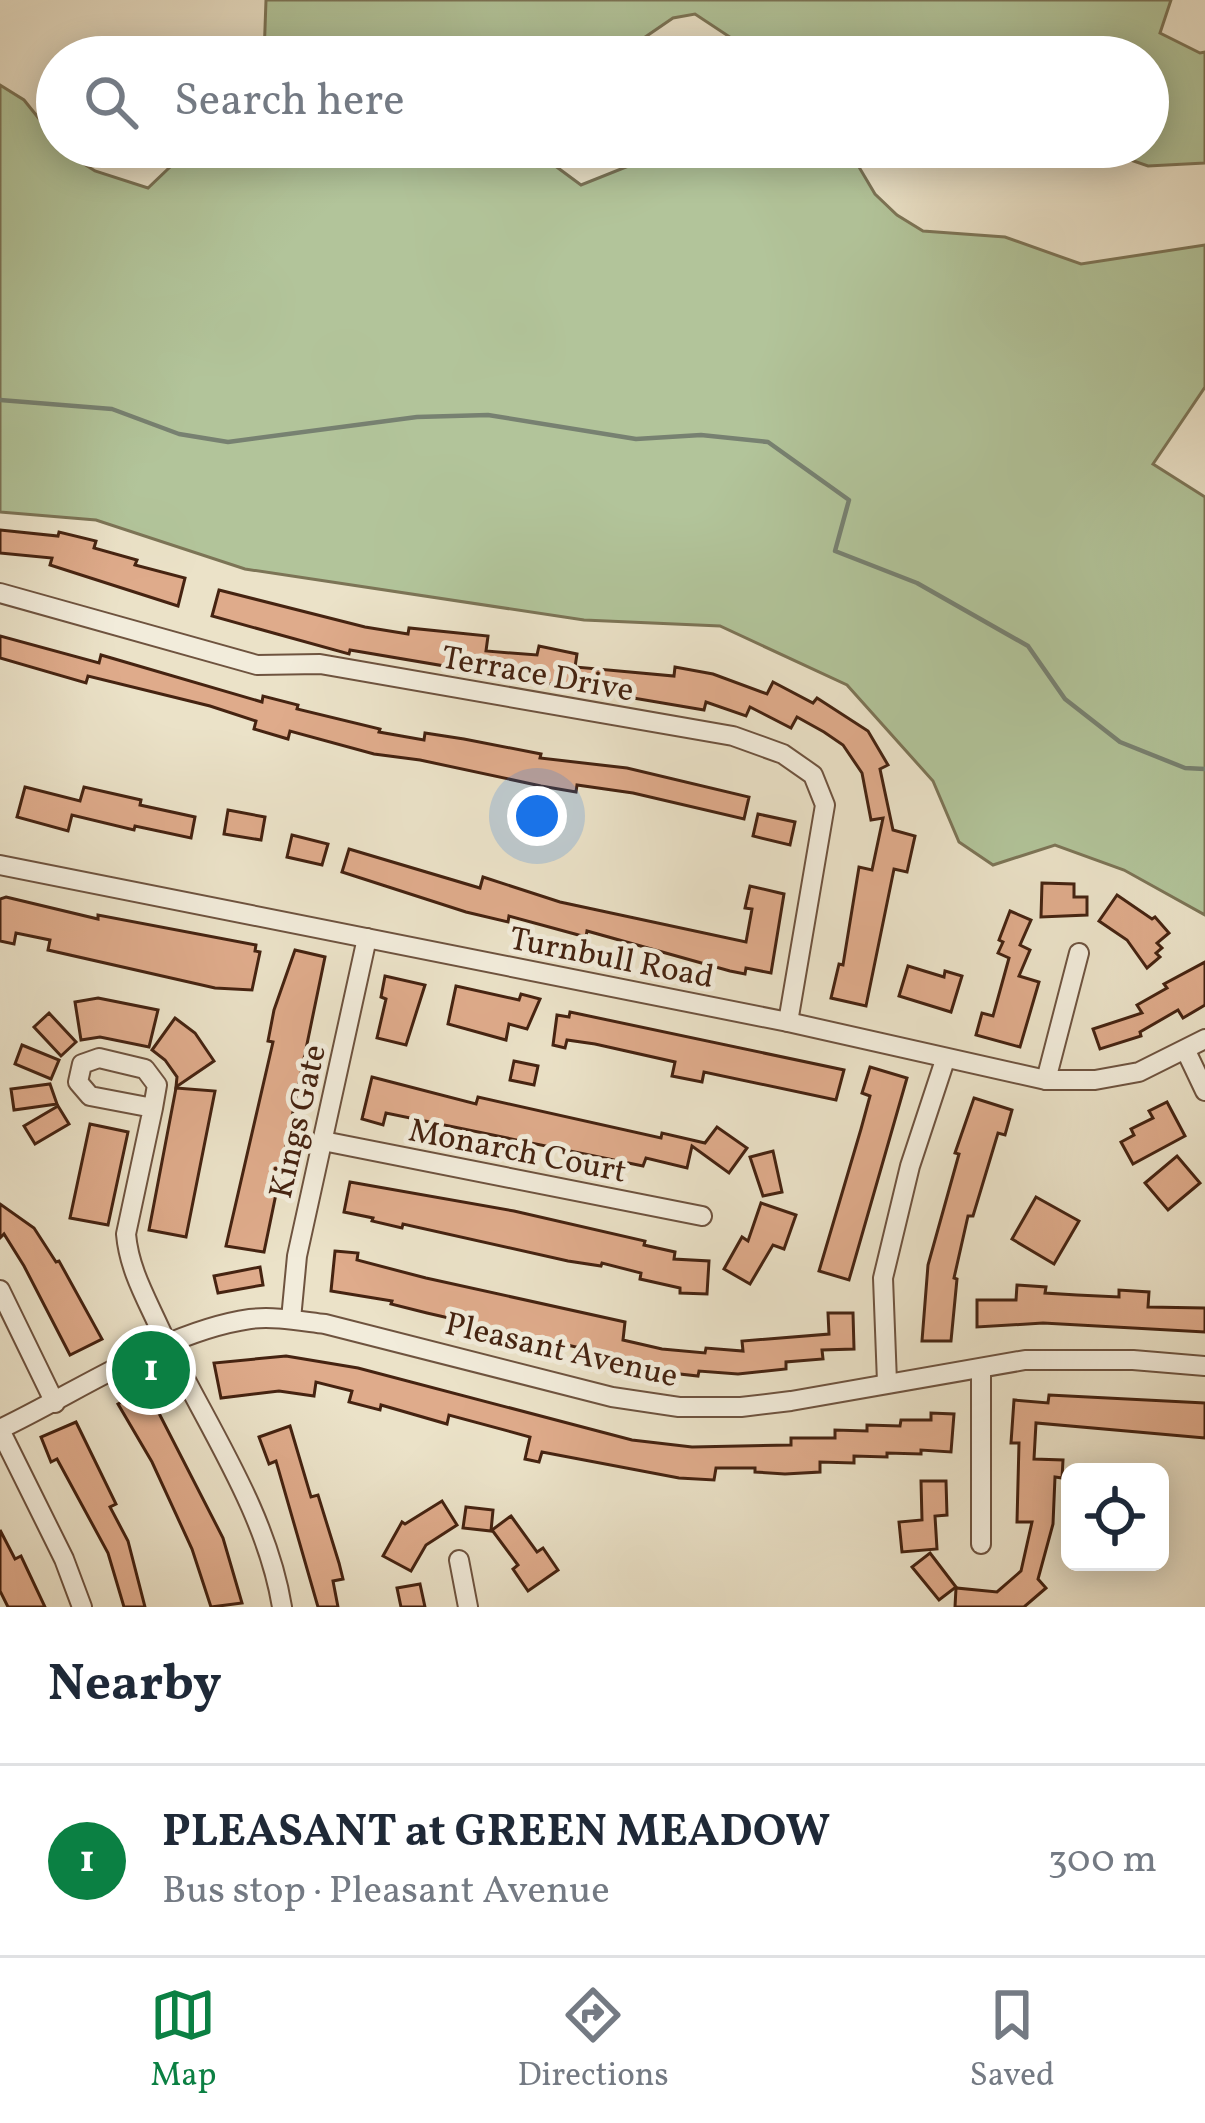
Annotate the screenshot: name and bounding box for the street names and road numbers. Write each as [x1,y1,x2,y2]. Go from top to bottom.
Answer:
street label: Terrace Drive [438,636,637,715]
street label: Turnbull Road [505,918,717,1002]
street label: Kings Gate [260,1040,340,1203]
street label: Monarch Court [404,1109,630,1197]
street label: Pleasant Avenue [440,1303,682,1401]

